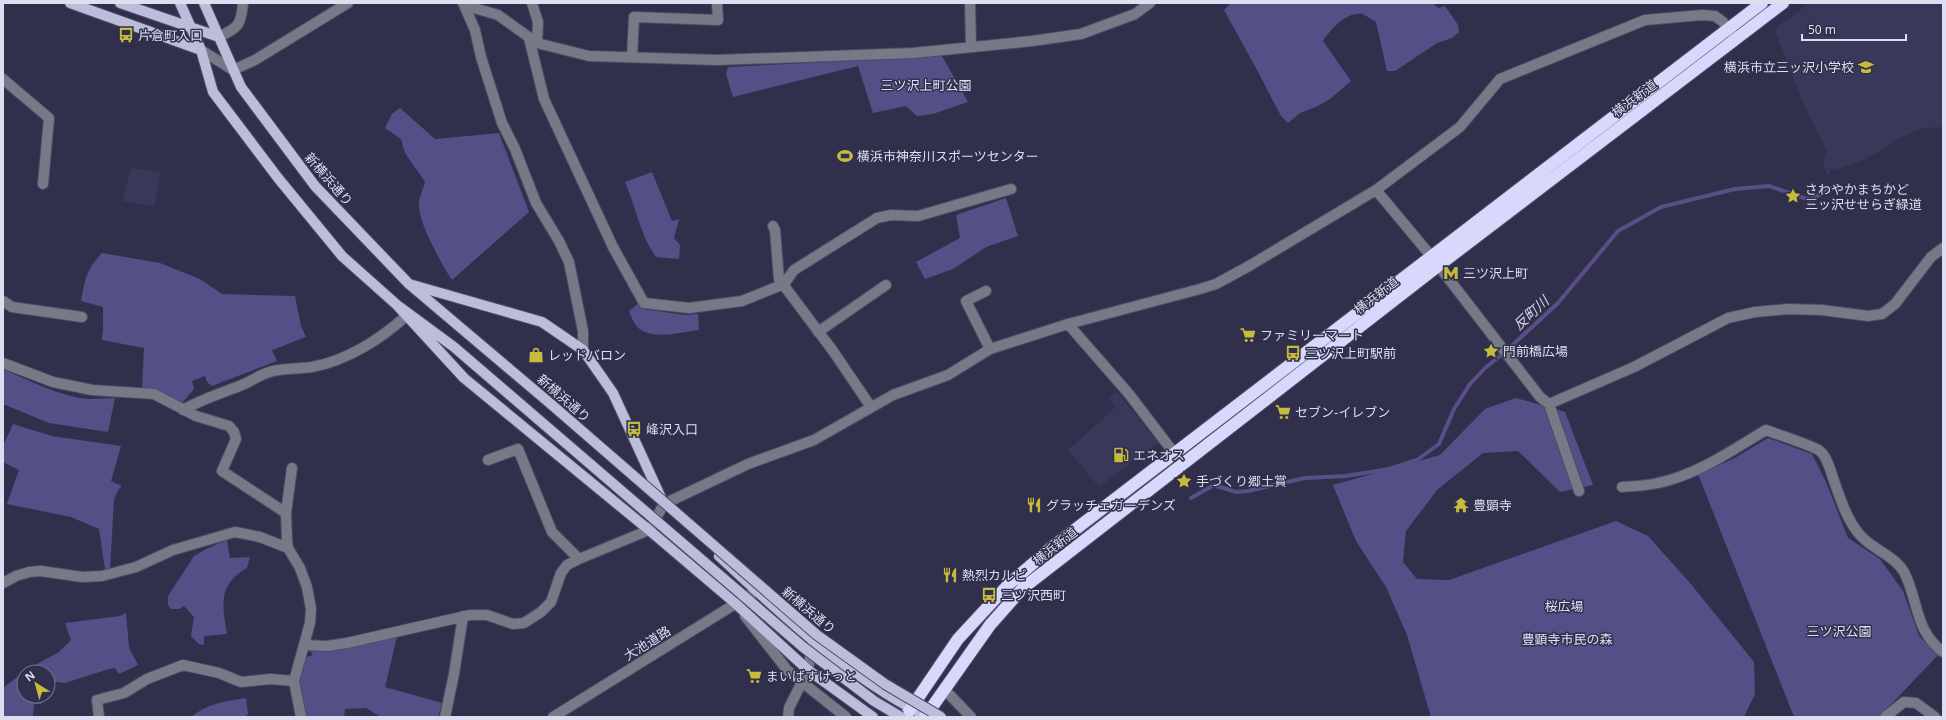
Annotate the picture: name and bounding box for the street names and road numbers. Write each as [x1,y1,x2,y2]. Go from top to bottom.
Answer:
street label: 横浜新道 [1608,75,1660,121]
street label: 新横浜通り [301,149,357,209]
street label: 横浜新道 [1350,272,1402,318]
street label: 新横浜通り [534,370,594,426]
street label: 横浜新道 [1029,523,1081,569]
street label: 新横浜通り [778,582,840,638]
street label: 大池道路 [620,622,674,664]

